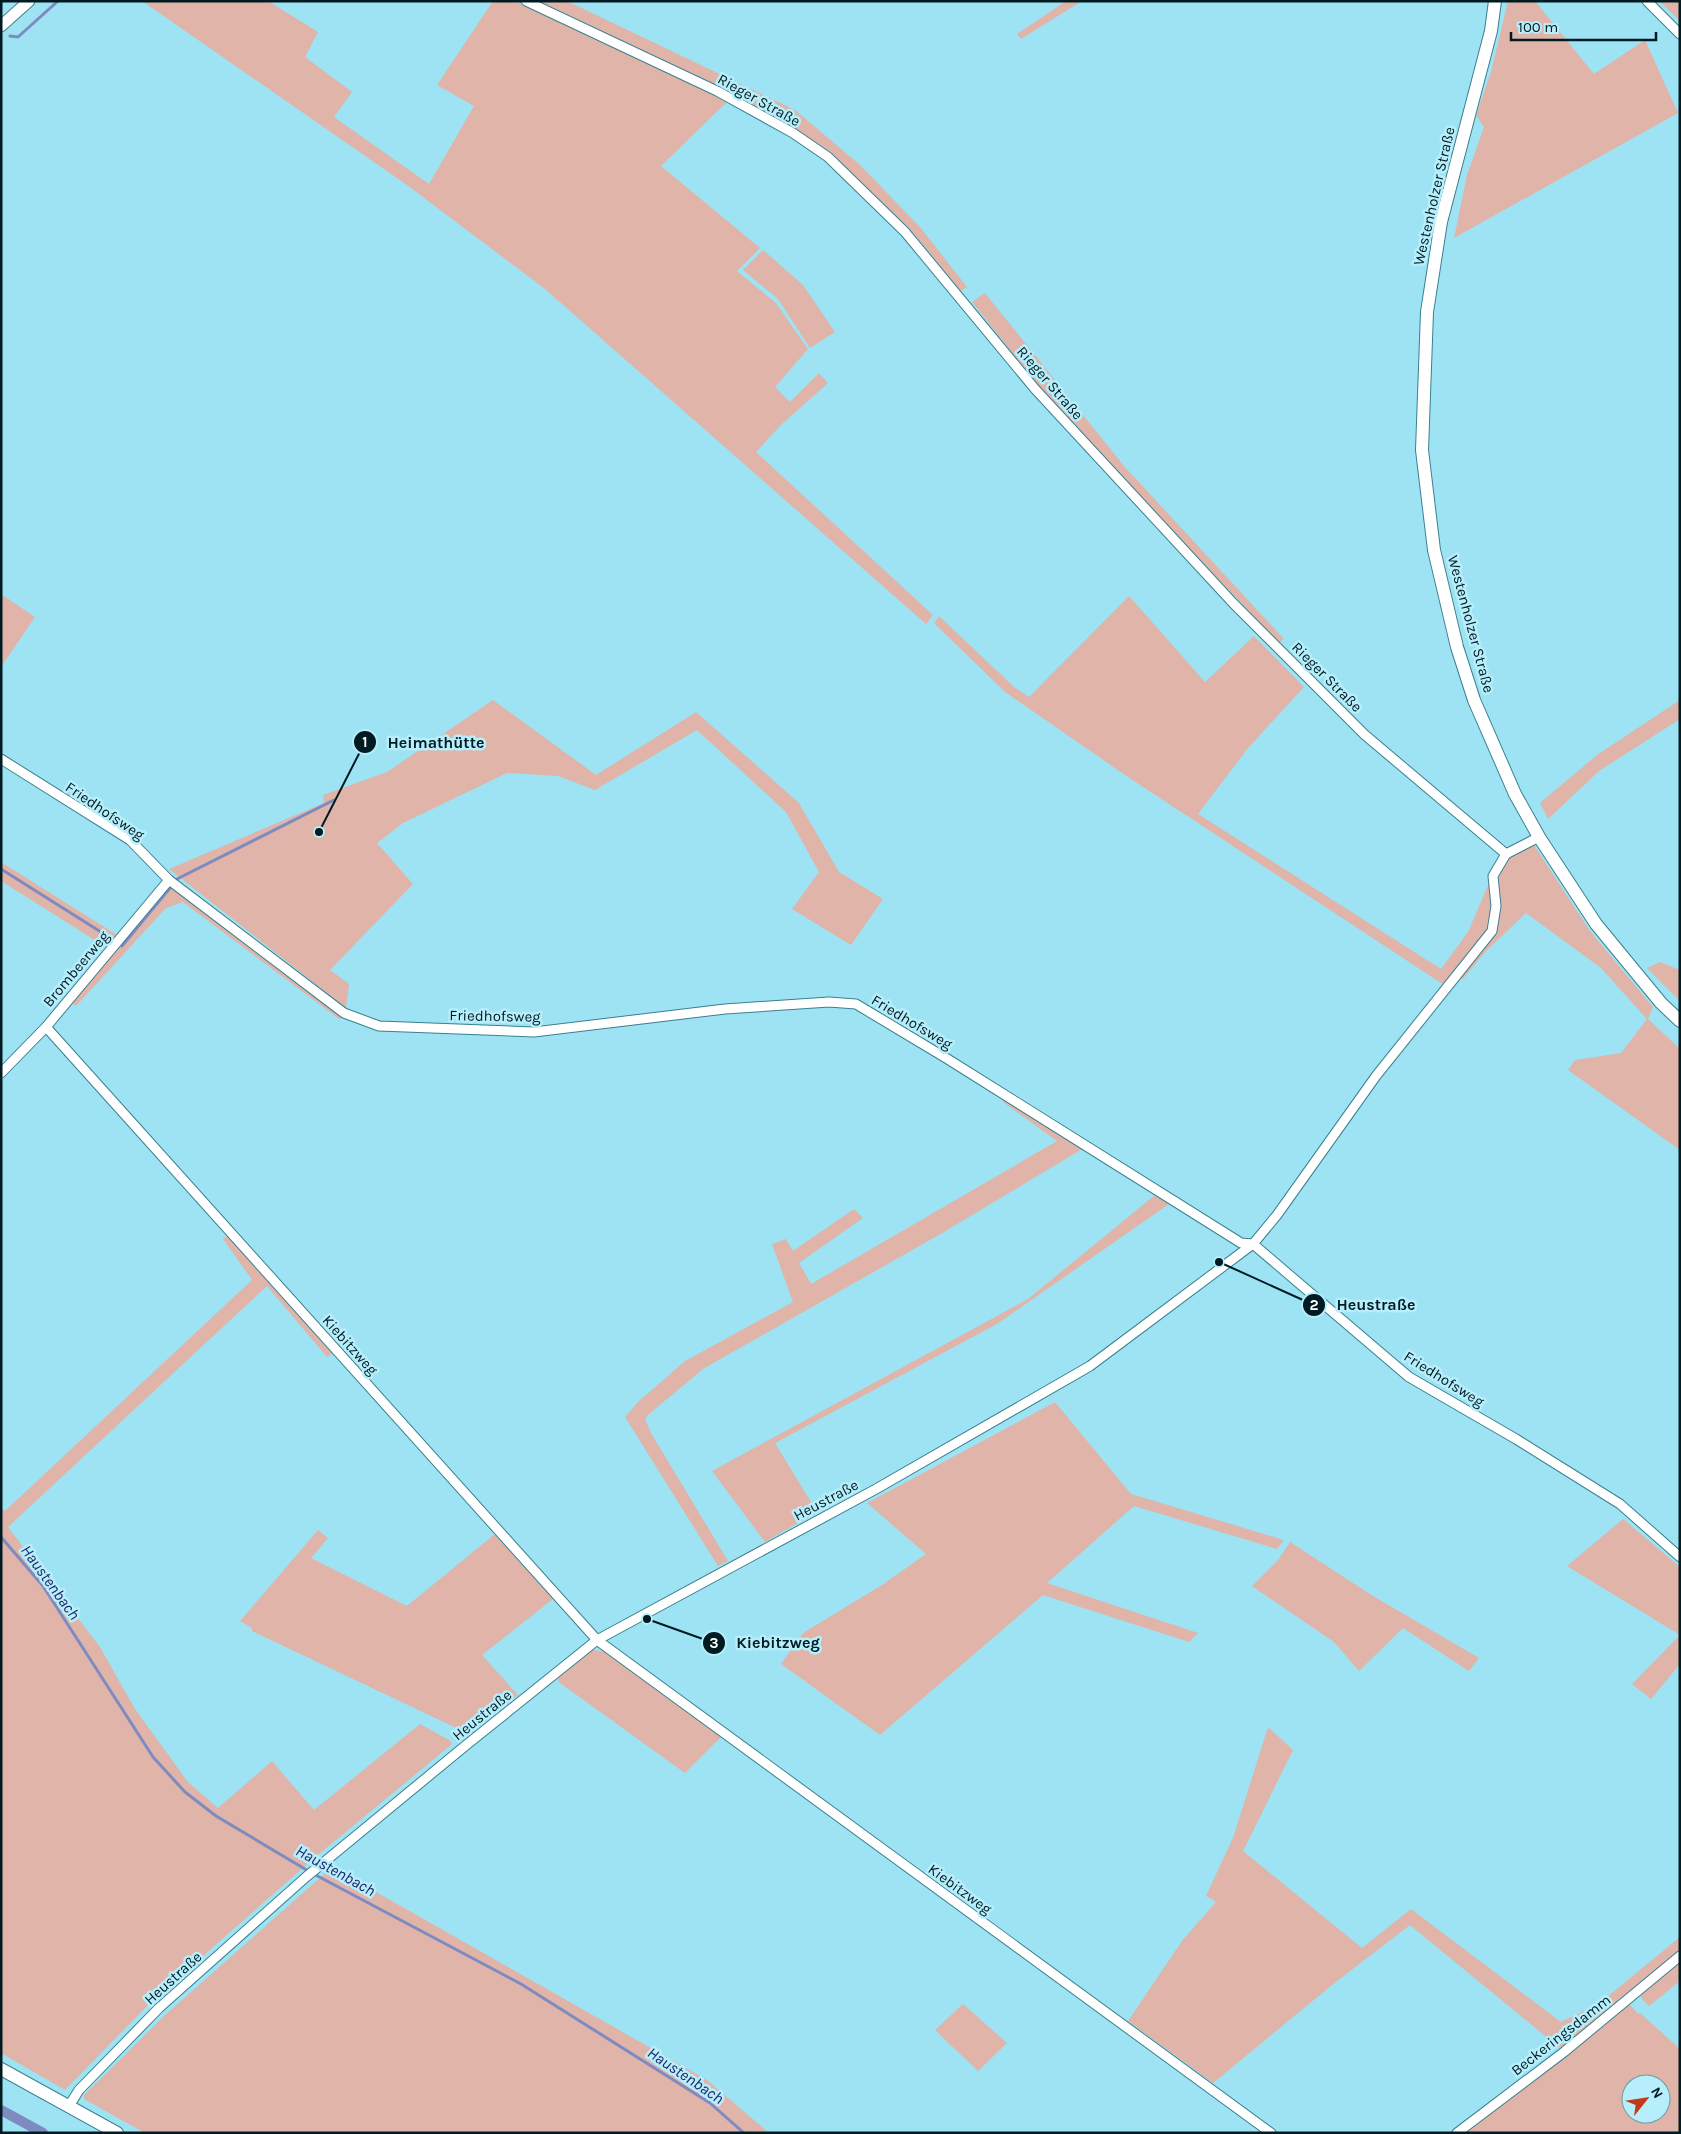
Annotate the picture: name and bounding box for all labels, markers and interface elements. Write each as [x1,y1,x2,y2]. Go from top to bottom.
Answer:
scale bar [1511,10,1656,42]
text: 100 m [1518,18,1558,36]
street label: Rieger Straße [714,70,804,130]
street label: Westenholzer Straße [1409,125,1459,267]
street label: Rieger Straße [1013,342,1087,424]
street label: Westenholzer Straße [1444,553,1498,695]
street label: Rieger Straße [1288,638,1366,716]
callout: Heimathütte [352,727,494,758]
text: 1 [362,733,368,751]
text: Heimathütte [388,733,484,752]
street label: Friedhofsweg [62,778,148,844]
street label: Brombeerweg [39,927,113,1011]
street label: Friedhofsweg [868,991,956,1053]
street label: Friedhofsweg [449,1006,541,1026]
callout: Heustraße [1302,1289,1426,1320]
text: Heustraße [1336,1295,1416,1314]
text: 2 [1309,1296,1319,1314]
street label: Kiebitzweg [318,1311,382,1379]
street label: Friedhofsweg [1401,1347,1488,1411]
street label: Heustraße [790,1475,862,1525]
water label: Haustenbach [17,1541,84,1624]
callout: Kiebitzweg [702,1627,830,1658]
text: Kiebitzweg [736,1633,820,1652]
text: 3 [709,1634,719,1652]
street label: Heustraße [449,1686,515,1744]
water label: Haustenbach [293,1841,379,1900]
street label: Kiebitzweg [925,1860,996,1918]
street label: Heustraße [141,1948,205,2008]
street label: Beckeringsdamm [1508,1991,1614,2079]
water label: Haustenbach [644,2043,728,2108]
north arrow [1621,2074,1671,2124]
text: N [1647,2084,1667,2101]

